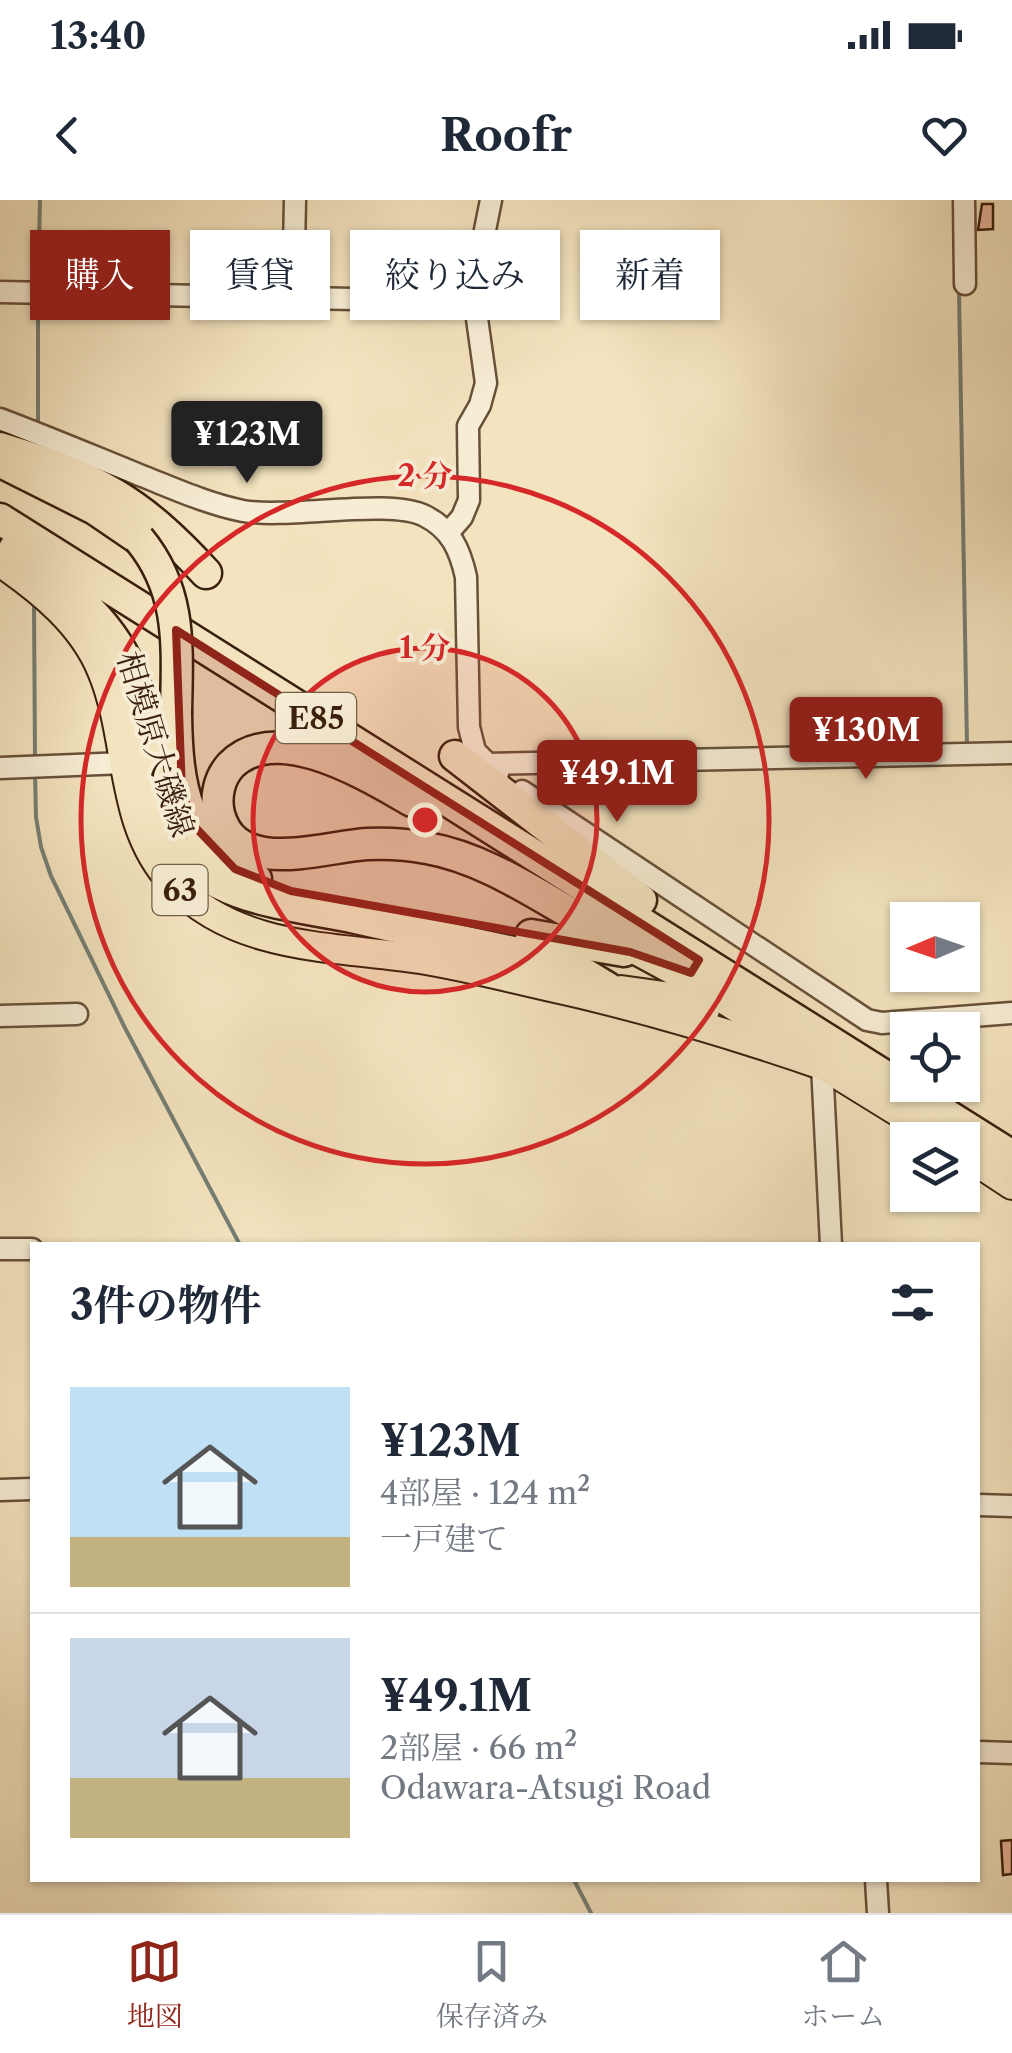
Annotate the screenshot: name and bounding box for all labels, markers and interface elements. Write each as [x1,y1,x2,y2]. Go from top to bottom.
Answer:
text: 13:40 [50,12,147,59]
text: Roofr [440,107,572,163]
icon: back [40,108,95,163]
icon: heart [917,108,972,163]
chip: 購入 [30,230,170,320]
chip: 賃貸 [190,230,330,320]
chip: 絞り込み [350,230,560,320]
chip: 新着 [580,230,720,320]
pin: ¥123M [177,401,317,486]
text: ¥123M [193,414,301,453]
text: 2 分 [397,457,453,494]
text: 1 分 [399,629,451,666]
street label: 相模原大磯線 [109,646,203,842]
road number: E85 [276,693,356,743]
pin: ¥130M [796,697,936,782]
text: ¥130M [812,710,920,749]
pin: ¥49.1M [536,740,698,825]
text: ¥49.1M [559,753,675,792]
centre of rings [407,802,443,838]
road number: 63 [152,865,208,915]
north arrow [890,902,980,992]
map controls [890,902,980,1212]
button: locate [890,1012,980,1102]
button: layers [890,1122,980,1212]
icon: filters [885,1275,940,1330]
text: 3件の物件 [70,1279,262,1331]
text: ¥123M [380,1415,521,1467]
icon: home [150,1427,270,1547]
text: 4部屋 · 124 m² [380,1473,590,1512]
text: 一戸建て [380,1519,508,1558]
text: ¥49.1M [380,1670,532,1722]
icon: home [150,1678,270,1798]
text: 2部屋 · 66 m² [380,1728,577,1767]
text: Odawara-Atsugi Road [380,1768,711,1807]
tab: 地図 [127,1934,183,2034]
tab: 保存済み [436,1934,548,2034]
tab: ホーム [801,1934,885,2034]

